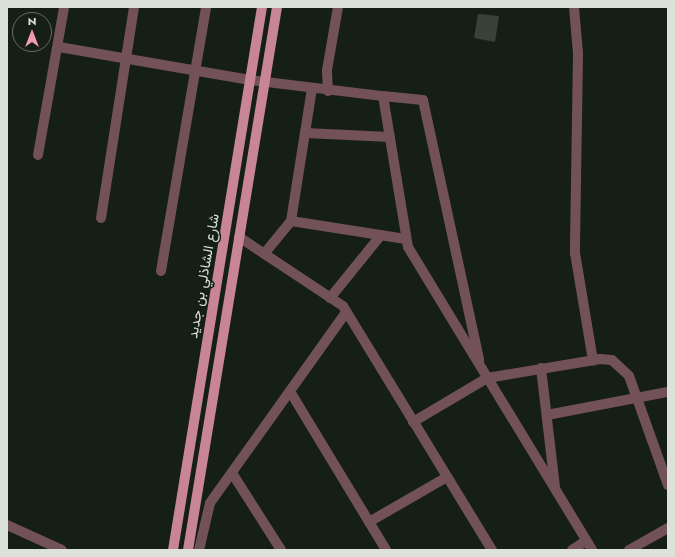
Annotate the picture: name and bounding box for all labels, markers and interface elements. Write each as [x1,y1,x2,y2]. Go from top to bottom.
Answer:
north arrow [12,12,52,52]
text: N [28,13,36,29]
street label: شارع الشاذلي بن جديد [184,212,222,340]

